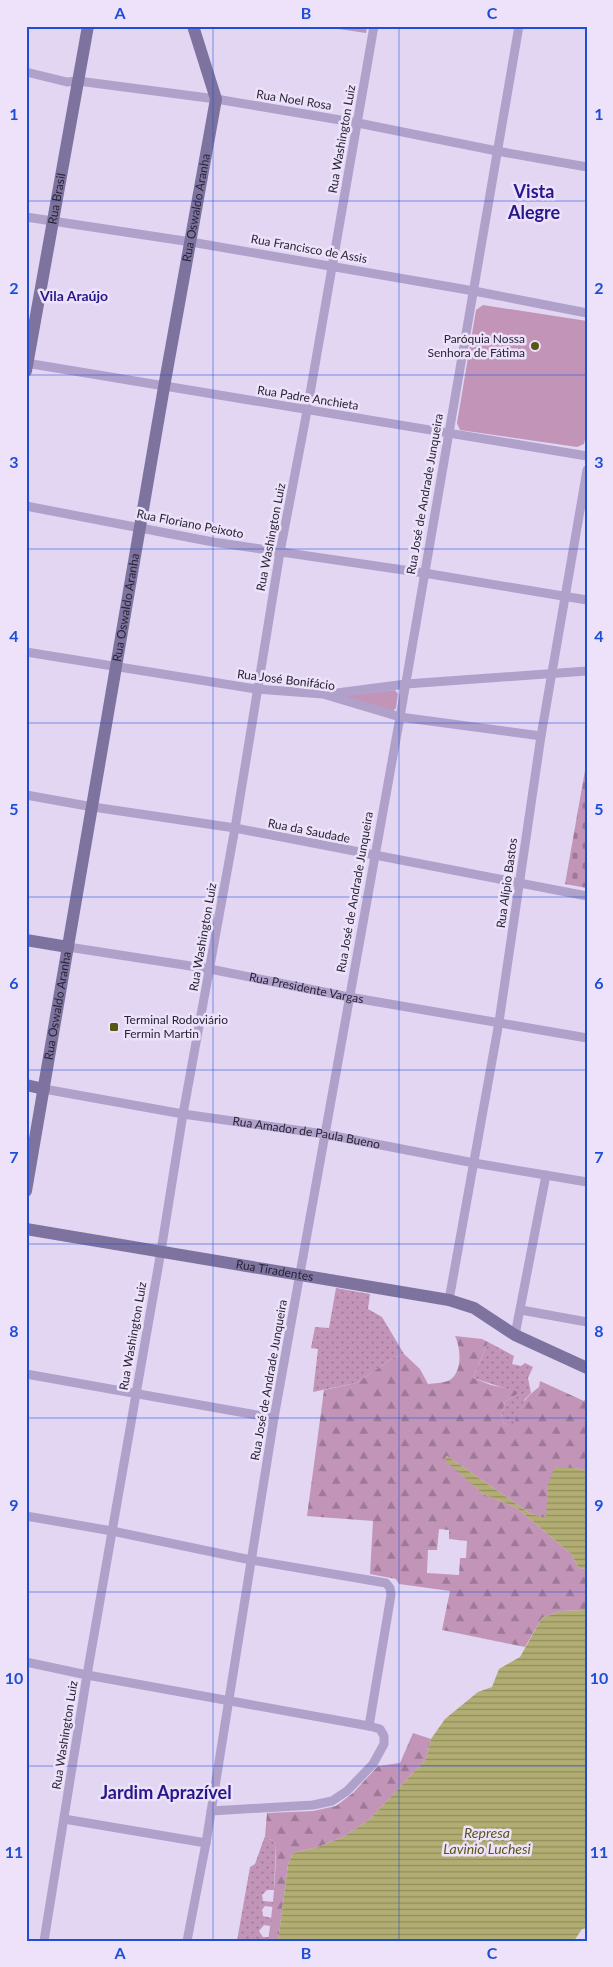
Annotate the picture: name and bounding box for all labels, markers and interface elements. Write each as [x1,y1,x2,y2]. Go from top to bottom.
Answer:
text: A [113,3,126,22]
text: B [301,3,311,22]
text: C [487,3,498,22]
street label: Rua Washington Luiz [325,83,359,194]
street label: Rua Noel Rosa [255,86,333,113]
text: 1 [9,104,19,123]
text: 1 [594,104,604,123]
street label: Rua Oswaldo Aranha [179,152,213,263]
street label: Rua Brasil [44,172,68,226]
district label: Vista Alegre [507,180,560,223]
street label: Rua Francisco de Assis [250,231,368,266]
text: 2 [9,278,19,297]
text: 2 [594,278,604,297]
district label: Vila Araújo [39,287,108,304]
place label: Paróquia Nossa Senhora de Fátima [428,331,525,360]
marker: Paróquia Nossa Senhora de Fátima [529,340,541,352]
street label: Rua Padre Anchieta [256,382,360,413]
street label: Rua José de Andrade Junqueira [403,412,446,576]
text: 3 [9,452,19,471]
text: 3 [594,452,604,471]
street label: Rua Washington Luiz [253,481,288,592]
street label: Rua Floriano Peixoto [135,506,245,541]
street label: Rua Oswaldo Aranha [109,552,142,663]
text: 4 [9,626,19,645]
text: 4 [594,626,604,645]
street label: Rua José Bonifácio [236,666,336,693]
text: 5 [9,799,19,818]
text: 5 [594,799,604,818]
street label: Rua José de Andrade Junqueira [333,810,376,974]
street label: Rua da Saudade [267,815,352,846]
street label: Rua Alípio Bastos [493,837,520,929]
street label: Rua Washington Luiz [186,881,220,992]
street label: Rua Oswaldo Aranha [41,950,74,1061]
street label: Rua Presidente Vargas [248,969,365,1006]
text: 6 [9,973,19,992]
text: 6 [594,973,604,992]
place label: Terminal Rodoviário Fermin Martin [124,1012,228,1041]
marker: Terminal Rodoviário Fermin Martin [108,1021,120,1033]
street label: Rua Amador de Paula Bueno [232,1113,382,1152]
text: 7 [9,1147,19,1166]
text: 7 [594,1147,604,1166]
street label: Rua Tiradentes [235,1256,315,1284]
street label: Rua Washington Luiz [116,1280,150,1391]
street label: Rua José de Andrade Junqueira [247,1298,290,1462]
text: 8 [9,1321,19,1340]
text: 8 [594,1321,604,1340]
text: 9 [9,1495,19,1514]
text: 9 [594,1495,604,1514]
text: 10 [5,1668,23,1687]
text: 10 [590,1668,608,1687]
street label: Rua Washington Luiz [49,1679,81,1790]
district label: Jardim Aprazível [100,1781,232,1803]
water label: Represa Lavinio Luchesi [443,1824,532,1857]
text: 11 [5,1842,23,1861]
text: 11 [590,1842,608,1861]
text: A [113,1943,126,1962]
text: B [301,1943,311,1962]
text: C [487,1943,498,1962]

